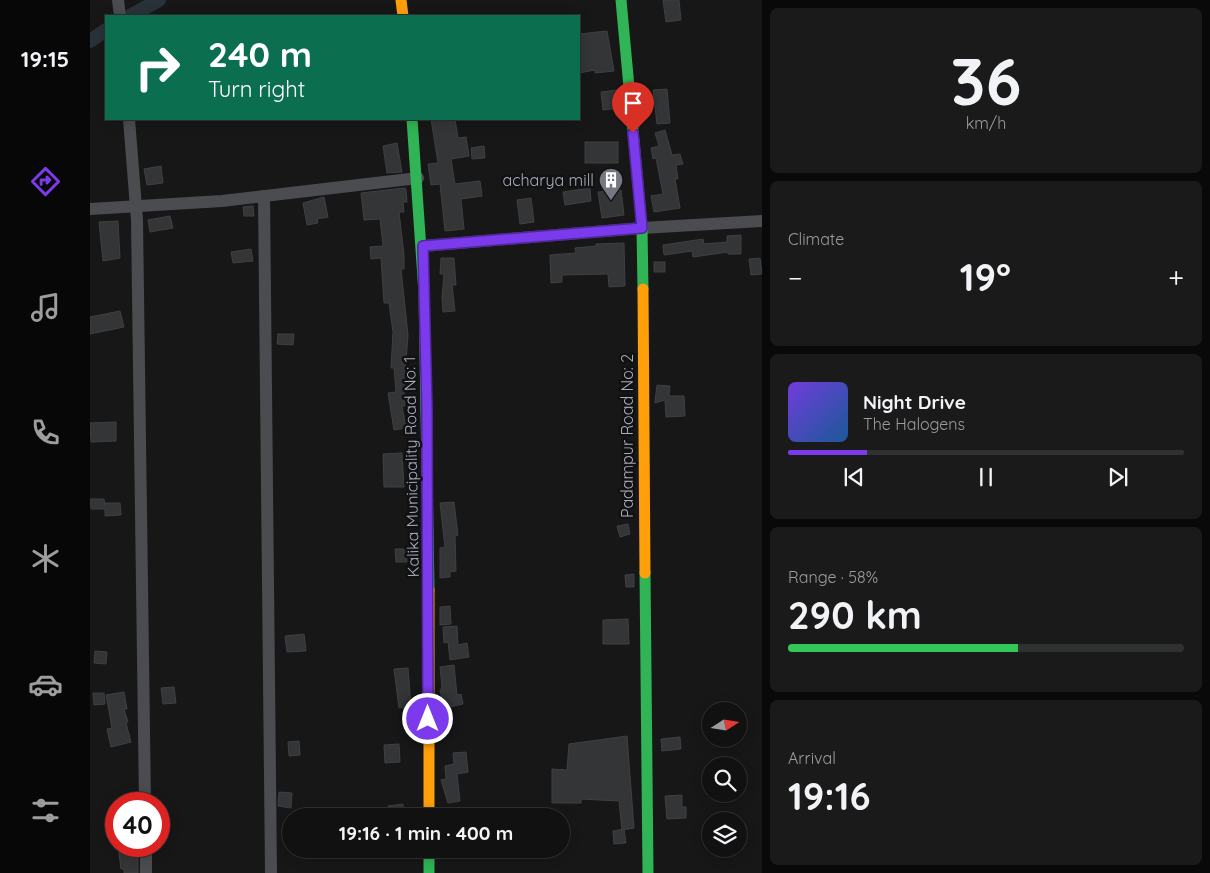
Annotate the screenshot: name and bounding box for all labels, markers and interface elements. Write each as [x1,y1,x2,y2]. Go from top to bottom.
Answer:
text: 240 m [208,32,312,76]
icon: right [125,35,190,100]
text: 36 [951,40,1021,121]
text: 19:15 [21,45,69,73]
text: Turn right [208,75,305,103]
pin [612,82,654,133]
icon: arrive [619,89,647,117]
text: km/h [966,113,1006,133]
icon: directions [28,164,63,199]
building icon: acharya mill [598,167,624,201]
place label: acharya mill [503,170,594,190]
text: Climate [788,229,844,249]
text: 19° [960,253,1011,301]
text: − [788,260,803,295]
text: + [1168,260,1184,295]
icon: music [28,290,63,325]
street label: Padampur Road No: 2 [617,354,637,518]
street label: Kalika Municipality Road No: 1 [399,356,423,578]
text: Night Drive [863,390,966,414]
text: The Halogens [863,414,965,434]
icon: phone [28,415,63,450]
icon: previous [840,463,868,491]
icon: pause [972,463,1000,491]
icon: next [1104,463,1132,491]
icon: climate [28,541,63,576]
text: Range · 58% [788,567,878,587]
text: 290 km [788,591,922,639]
icon: car [28,667,63,702]
position arrow [401,692,453,744]
north arrow [702,702,748,748]
map controls [702,702,747,857]
text: Arrival [788,748,836,768]
button: search [702,757,747,802]
text: 19:16 [788,772,871,820]
speed limit sign: 40 [105,792,170,857]
icon: filters [28,793,63,828]
button: layers [702,812,747,857]
text: 19:16 · 1 min · 400 m [339,821,513,845]

